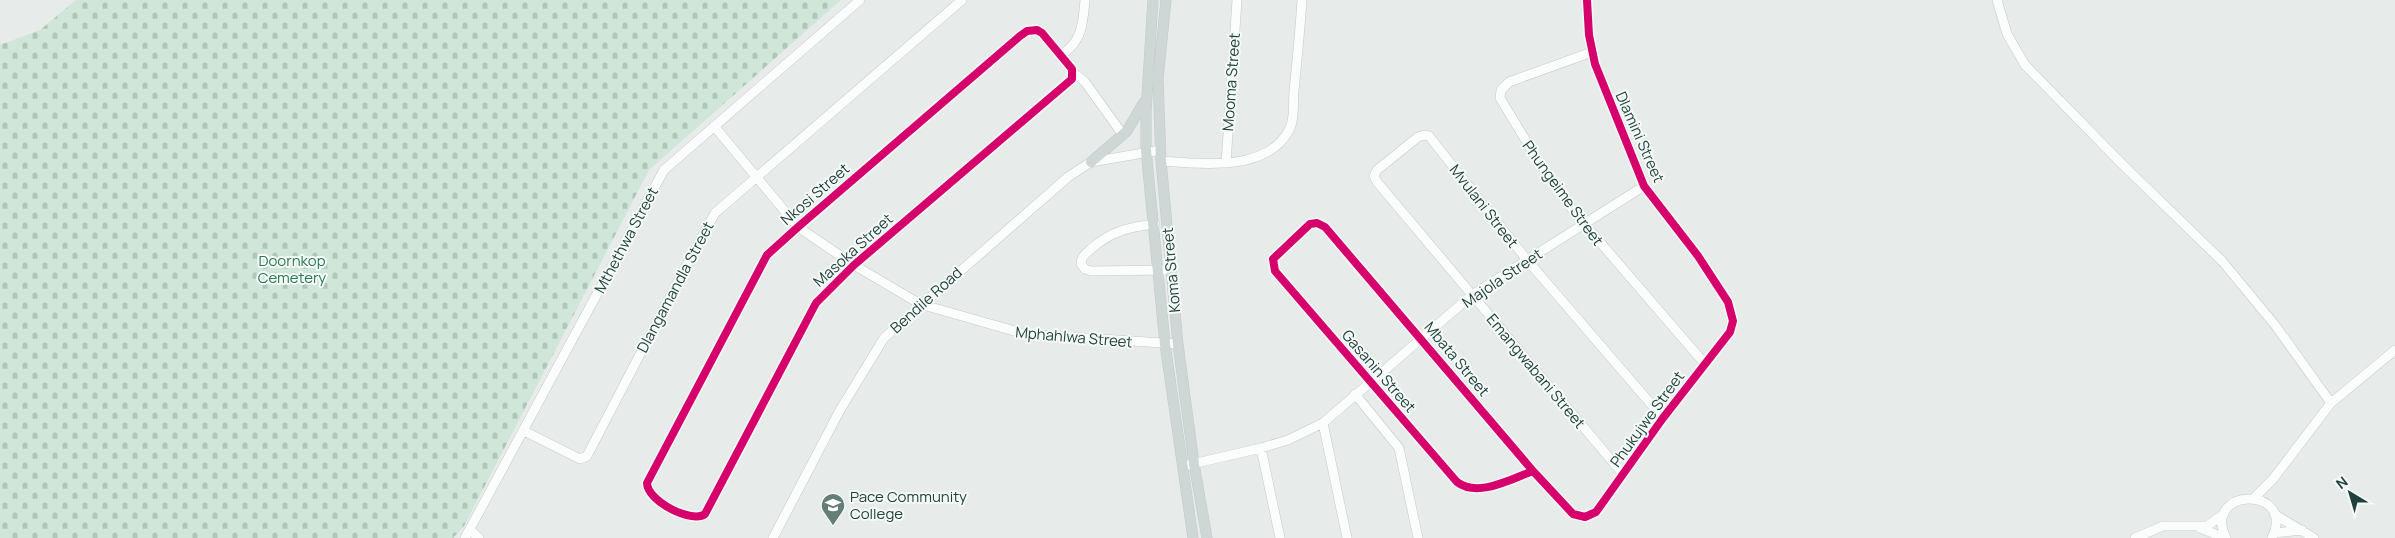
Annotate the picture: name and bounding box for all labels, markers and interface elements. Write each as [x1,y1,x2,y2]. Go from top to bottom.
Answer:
street label: Mooma Street [1217,32,1245,132]
street label: Dlamini Street [1611,88,1669,186]
street label: Phungeime Street [1518,136,1608,250]
street label: Nkosi Street [776,158,854,230]
street label: Mvulani Street [1445,160,1523,252]
street label: Mthethwa Street [589,183,663,297]
street label: Masoka Street [809,209,897,291]
street label: Dlangamandla Street [632,218,718,356]
street label: Koma Street [1157,227,1185,313]
street label: Majola Street [1458,243,1546,313]
park label: Doornkop Cemetery [258,250,326,288]
street label: Bendile Road [886,262,966,338]
street label: Emangwabani Street [1482,309,1590,433]
street label: Mbata Street [1420,317,1494,401]
street label: Mphahlwa Street [1015,321,1133,353]
street label: Gasanin Street [1337,325,1421,417]
street label: Phukujwe Street [1605,367,1689,471]
north arrow [2325,468,2375,518]
text: N [2332,472,2352,493]
place label: Pace Community College [850,486,967,524]
school or university icon: Pace Community College [820,492,846,526]

